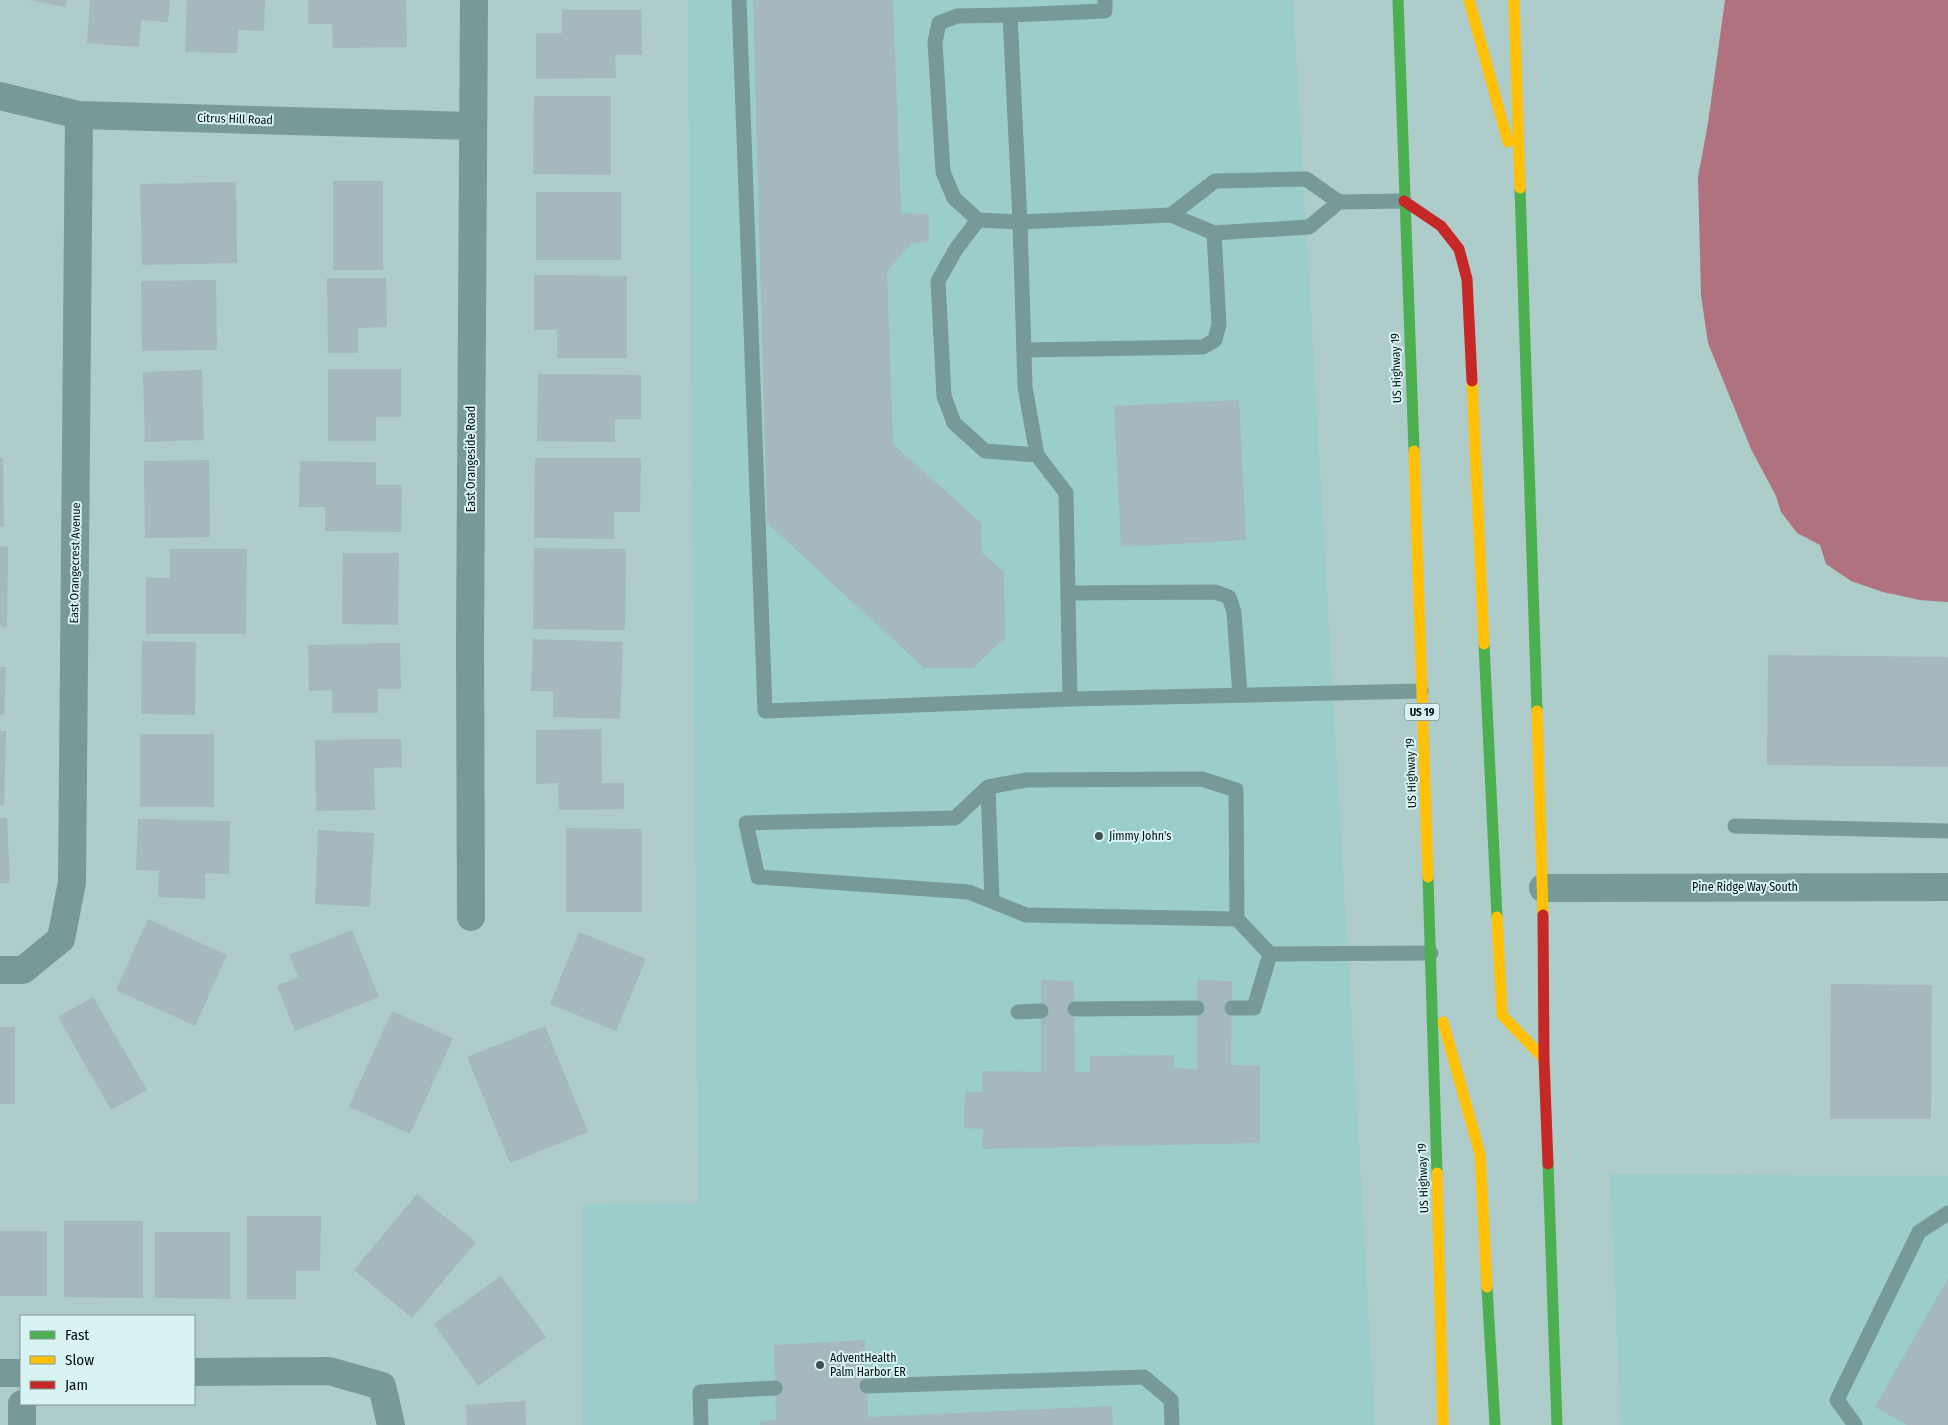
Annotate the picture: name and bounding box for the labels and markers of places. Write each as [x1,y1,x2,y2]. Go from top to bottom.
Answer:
place label: Jimmy John's [1109,829,1171,843]
marker: Jimmy John's [1093,830,1105,842]
place label: AdventHealth Palm Harbor ER [830,1351,906,1379]
marker: AdventHealth Palm Harbor ER [814,1359,826,1371]

